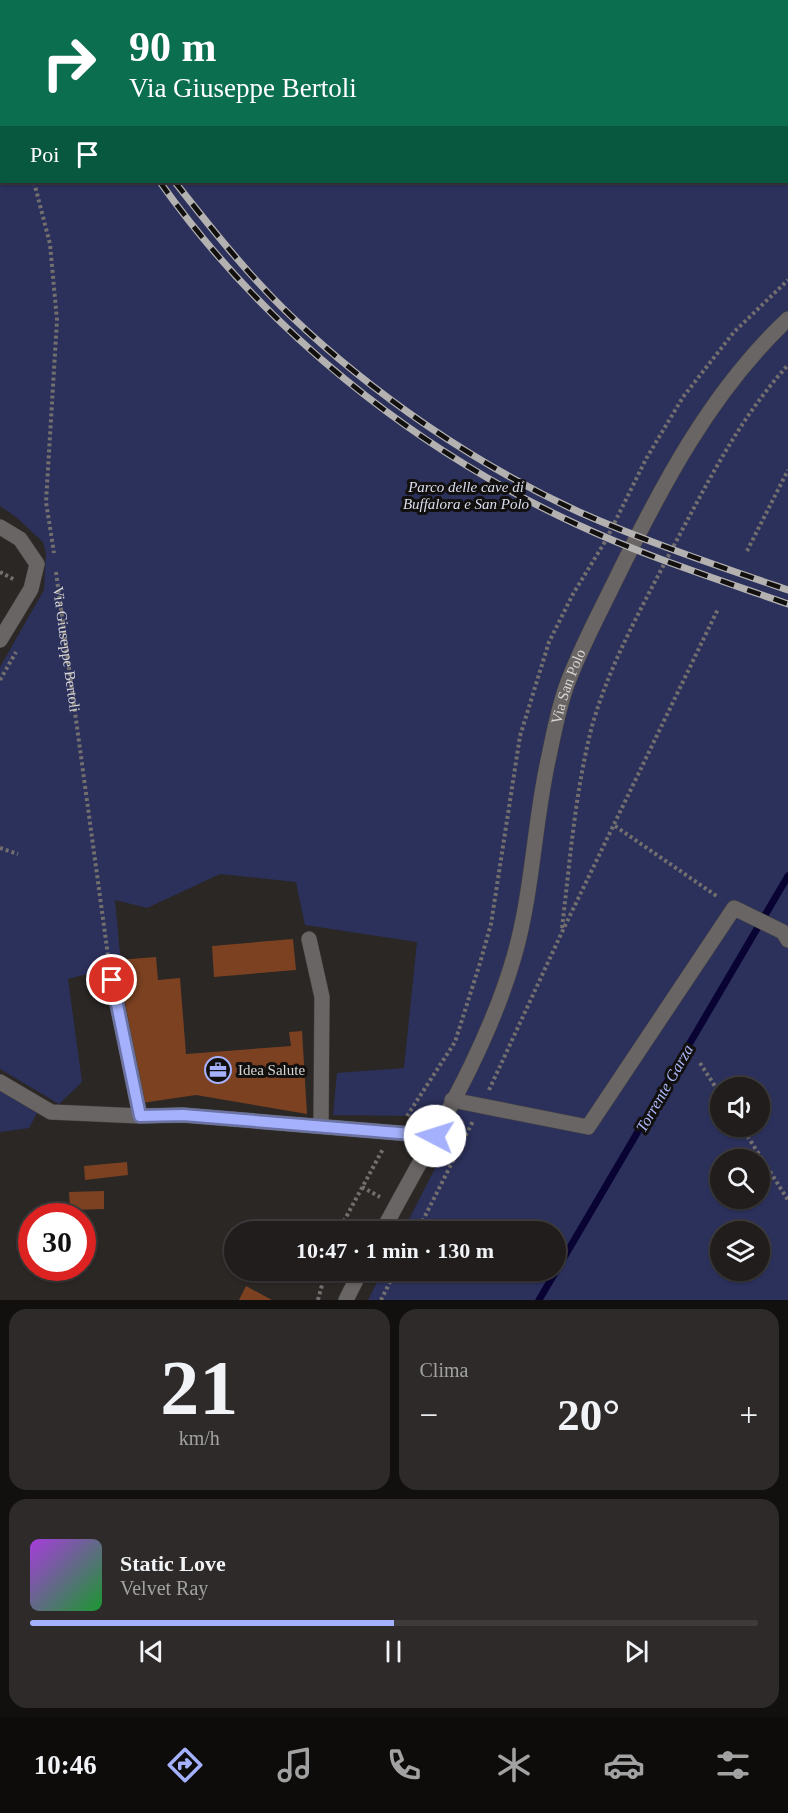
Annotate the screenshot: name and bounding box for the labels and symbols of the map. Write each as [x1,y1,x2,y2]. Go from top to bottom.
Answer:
park label: Parco delle cave di Buffalora e San Polo [403,479,530,512]
street label: Via Giuseppe Bertoli [50,585,83,713]
street label: Via San Polo [548,647,589,726]
pin [86,954,137,1005]
water label: Torrente Garza [633,1042,696,1135]
office icon: Idea Salute [203,1055,233,1085]
place label: Idea Salute [238,1062,305,1078]
position arrow [403,1104,467,1168]
speed limit sign: 30 [18,1203,96,1281]

